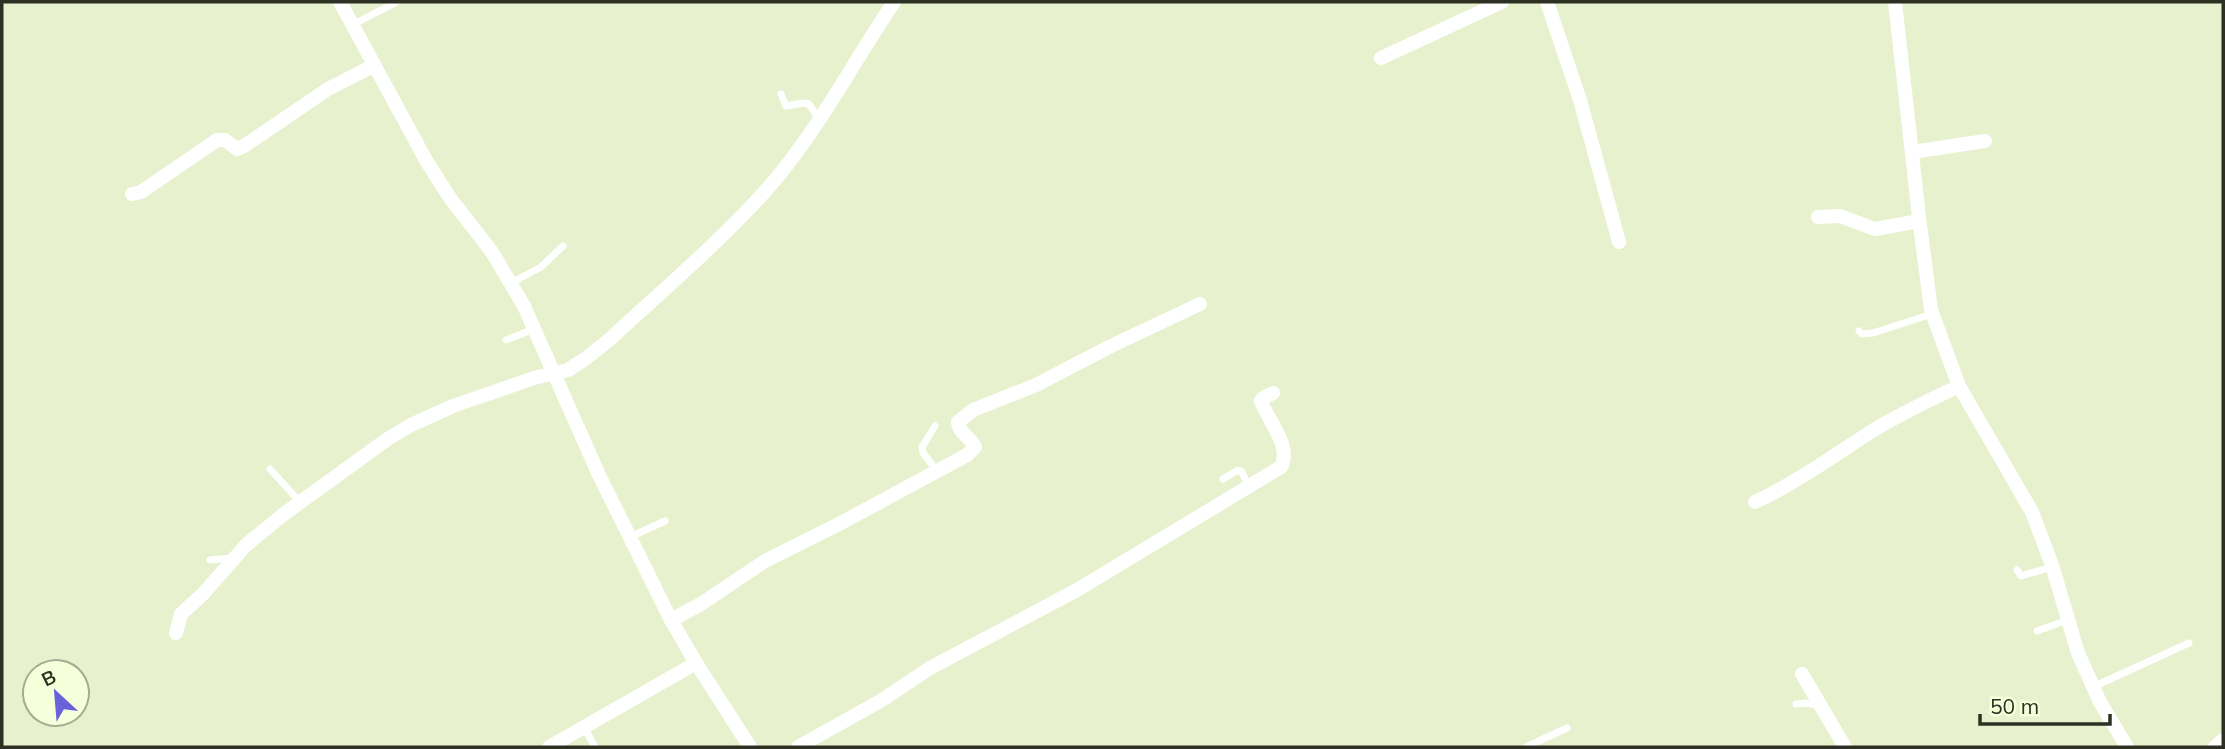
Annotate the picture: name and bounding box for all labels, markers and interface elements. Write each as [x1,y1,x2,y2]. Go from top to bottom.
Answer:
north arrow [21,658,91,728]
text: B [37,664,60,691]
scale bar [1980,682,2110,726]
text: 50 m [1990,693,2039,719]

